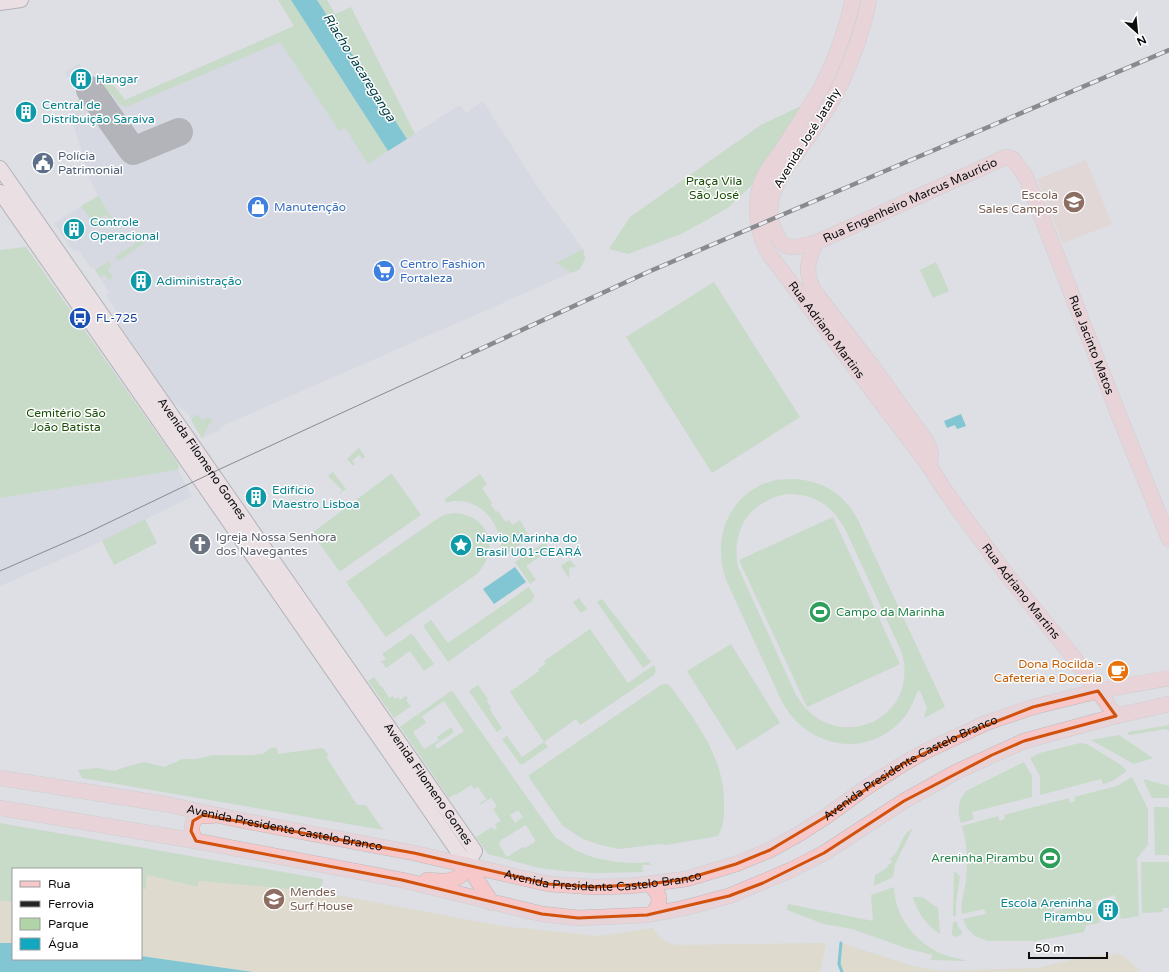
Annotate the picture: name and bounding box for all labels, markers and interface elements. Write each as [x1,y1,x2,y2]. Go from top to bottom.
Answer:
water label: Riacho Jacareganga [319,10,399,125]
north arrow [1117,12,1157,52]
text: N [1134,33,1148,48]
building icon: Hangar [68,66,94,92]
place label: Hangar [96,72,138,86]
street label: Avenida José Jatahy [771,85,844,190]
place label: Central de Distribuição Saraiva [42,98,155,126]
building icon: Central de Distribuição Saraiva [13,99,39,125]
place label: Polícia Patrimonial [58,149,123,177]
public building icon: Polícia Patrimonial [30,150,56,176]
street label: Rua Engenheiro Marcus Maurício [821,155,999,246]
park label: Praça Vila São José [686,174,742,202]
place label: Escola Sales Campos [978,188,1058,216]
school or university icon: Escola Sales Campos [1061,189,1087,215]
shop icon: Manutenção [245,194,271,220]
place label: Manutenção [274,200,346,214]
place label: Controle Operacional [90,215,159,243]
building icon: Controle Operacional [61,216,87,242]
place label: Centro Fashion Fortaleza [400,257,485,285]
supermarket icon: Centro Fashion Fortaleza [371,258,397,284]
building icon: Adiministração [128,268,154,294]
place label: Adiministração [156,274,242,288]
street label: Rua Adriano Martins [785,279,868,381]
street label: Rua Jacinto Matos [1066,293,1117,397]
bus stop icon: FL-725 [67,305,93,331]
place label: FL-725 [96,311,137,325]
street label: Avenida Filomeno Gomes [155,395,250,522]
park label: Cemitério São João Batista [26,406,106,434]
place label: Edifício Maestro Lisboa [272,483,360,511]
building icon: Edifício Maestro Lisboa [243,484,269,510]
place label: Igreja Nossa Senhora dos Navegantes [216,530,337,558]
church icon: Igreja Nossa Senhora dos Navegantes [187,531,213,557]
place label: Navio Marinha do Brasil U01-CEARÁ [476,531,582,559]
place icon: Navio Marinha do Brasil U01-CEARÁ [448,532,474,558]
street label: Rua Adriano Martins [979,541,1063,642]
sports icon: Campo da Marinha [807,599,833,625]
place label: Campo da Marinha [836,605,945,619]
place label: Dona Rocilda - Cafeteria e Doceria [994,657,1102,685]
cafe icon: Dona Rocilda - Cafeteria e Doceria [1105,658,1131,684]
street label: Avenida Presidente Castelo Branco [820,713,999,823]
street label: Avenida Filomeno Gomes [381,720,476,848]
street label: Avenida Presidente Castelo Branco [185,802,384,854]
sports icon: Areninha Pirambu [1037,845,1063,871]
place label: Areninha Pirambu [931,851,1034,865]
street label: Avenida Presidente Castelo Branco [503,867,703,894]
legend [12,868,142,960]
text: Rua [48,877,71,891]
place label: Mendes Surf House [290,885,353,913]
school or university icon: Mendes Surf House [261,886,287,912]
place label: Escola Areninha Pirambu [1000,896,1092,924]
text: Ferrovia [48,897,94,911]
building icon: Escola Areninha Pirambu [1095,897,1121,923]
text: Parque [48,917,89,931]
scale bar [1029,934,1107,960]
text: Água [48,937,78,951]
text: 50 m [1035,941,1064,955]

